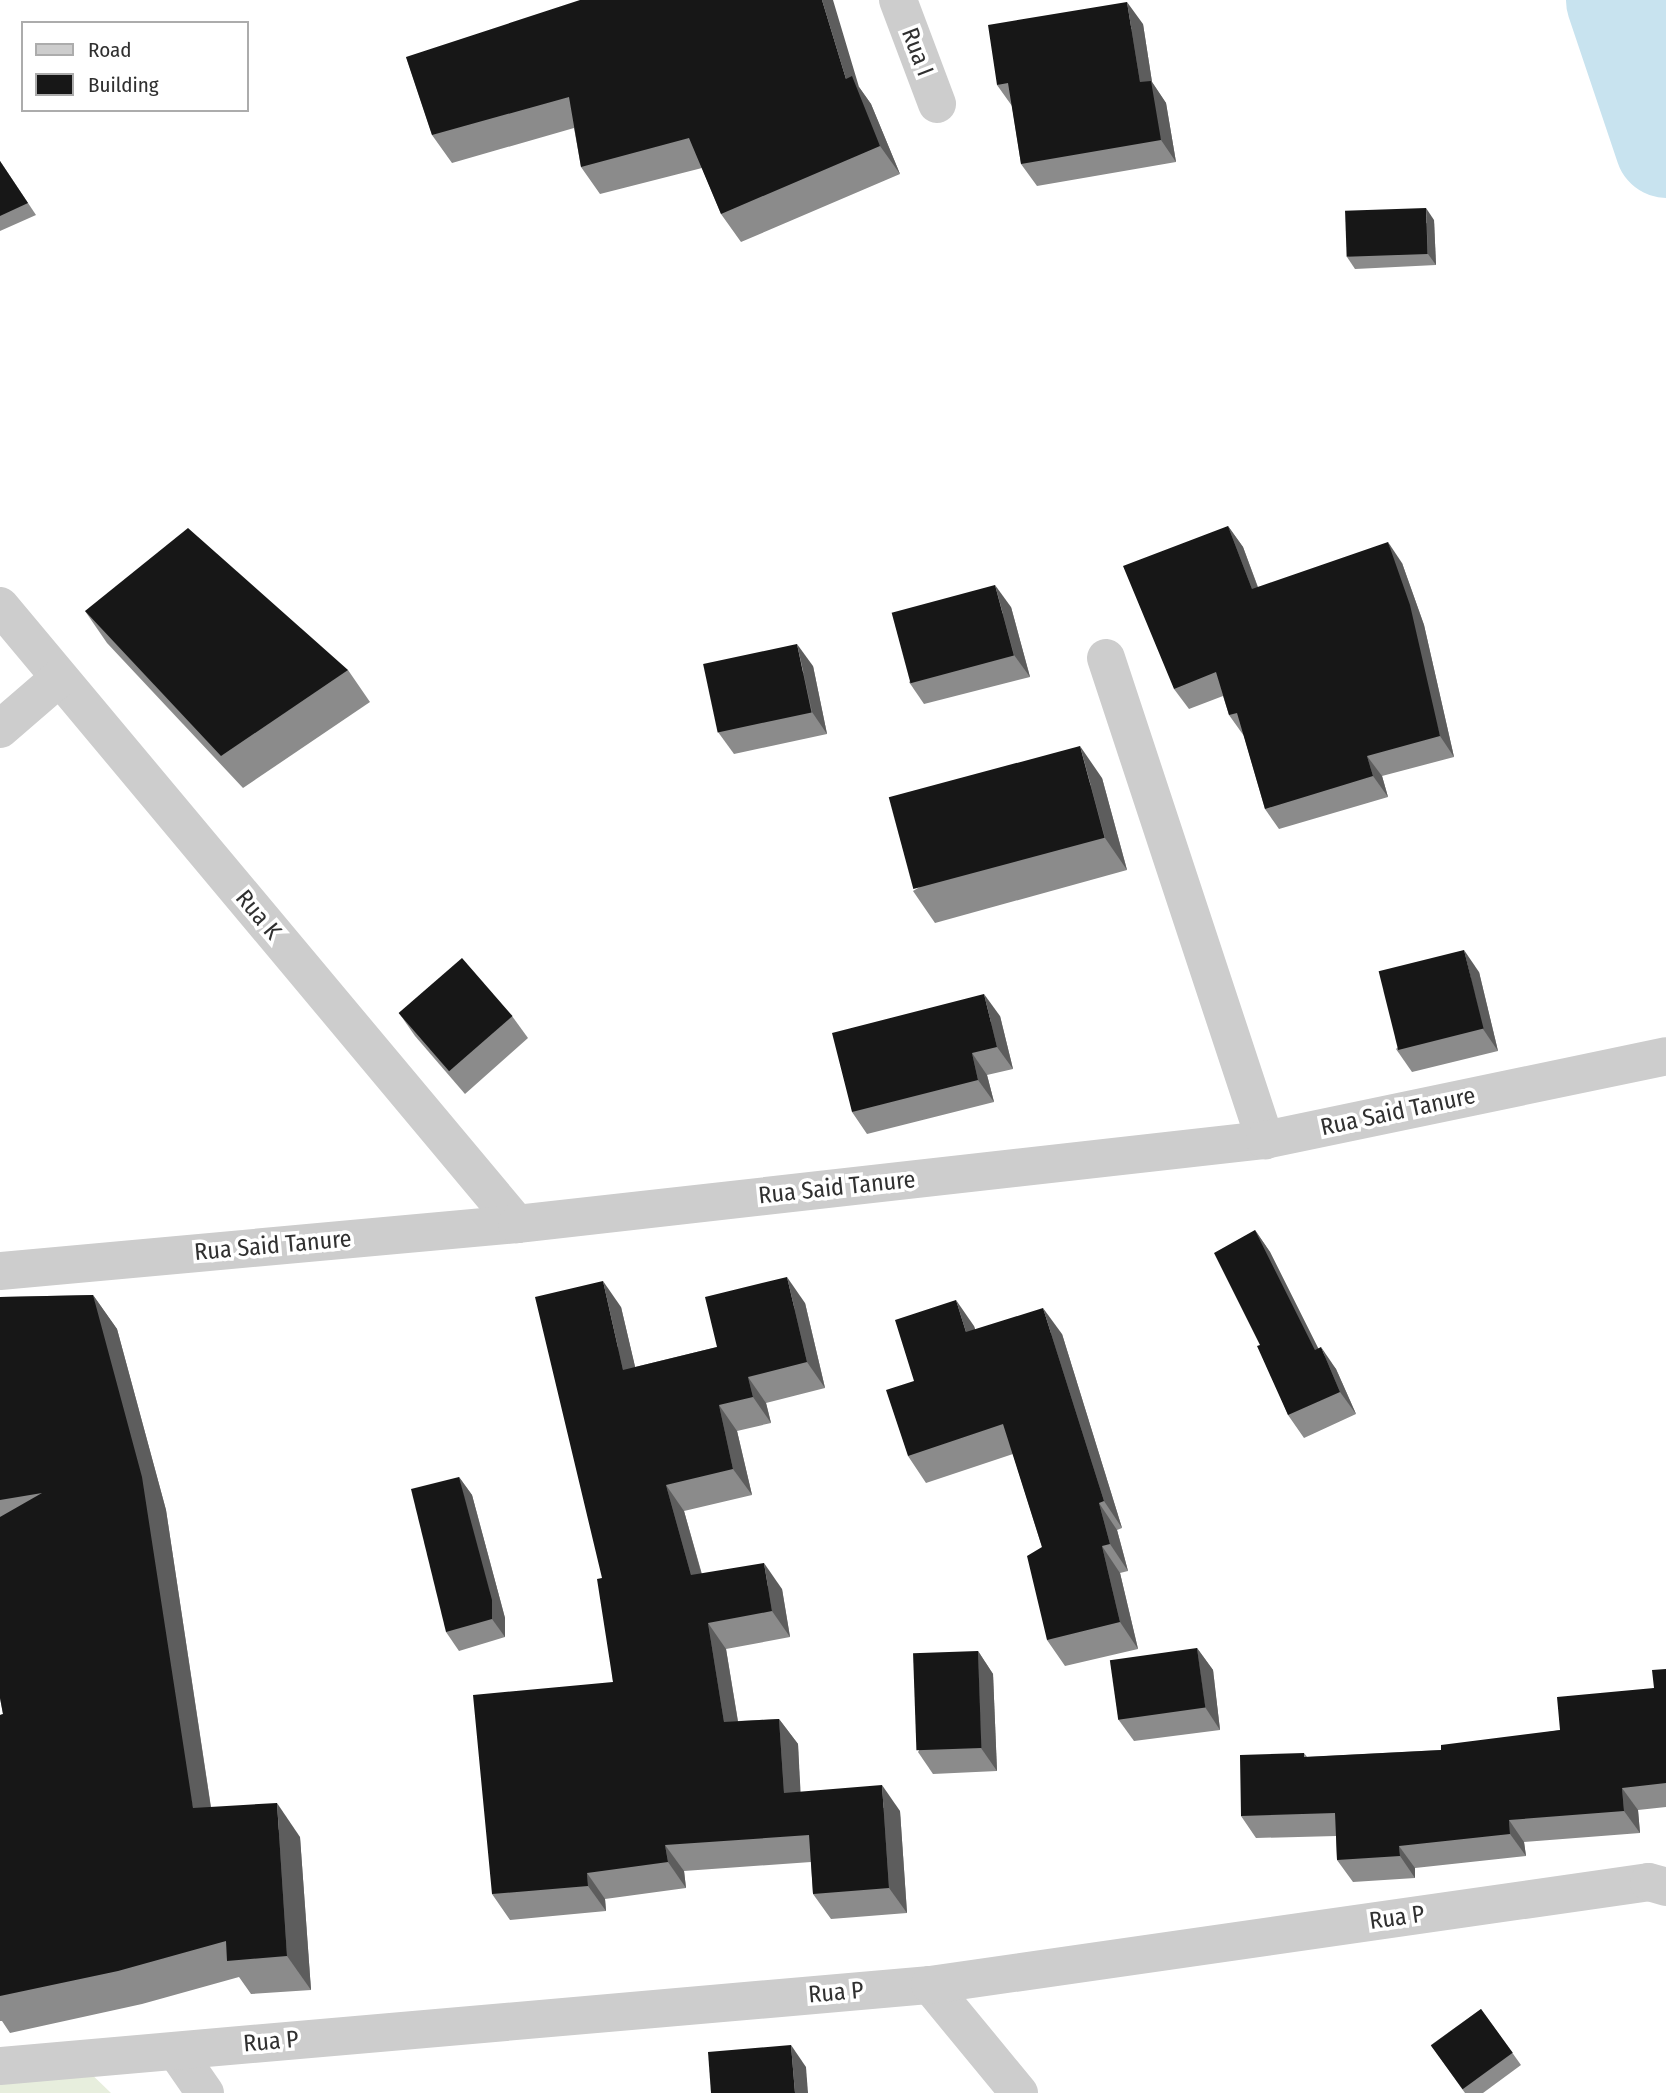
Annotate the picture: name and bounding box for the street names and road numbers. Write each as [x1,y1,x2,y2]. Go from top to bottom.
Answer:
street label: Rua I [895,24,939,80]
street label: Rua K [229,884,287,946]
street label: Rua Said Tanure [1318,1082,1478,1142]
street label: Rua Said Tanure [757,1165,917,1211]
street label: Rua Said Tanure [193,1225,353,1267]
street label: Rua P [1367,1900,1427,1936]
street label: Rua P [807,1976,865,2010]
street label: Rua P [242,2025,300,2059]

